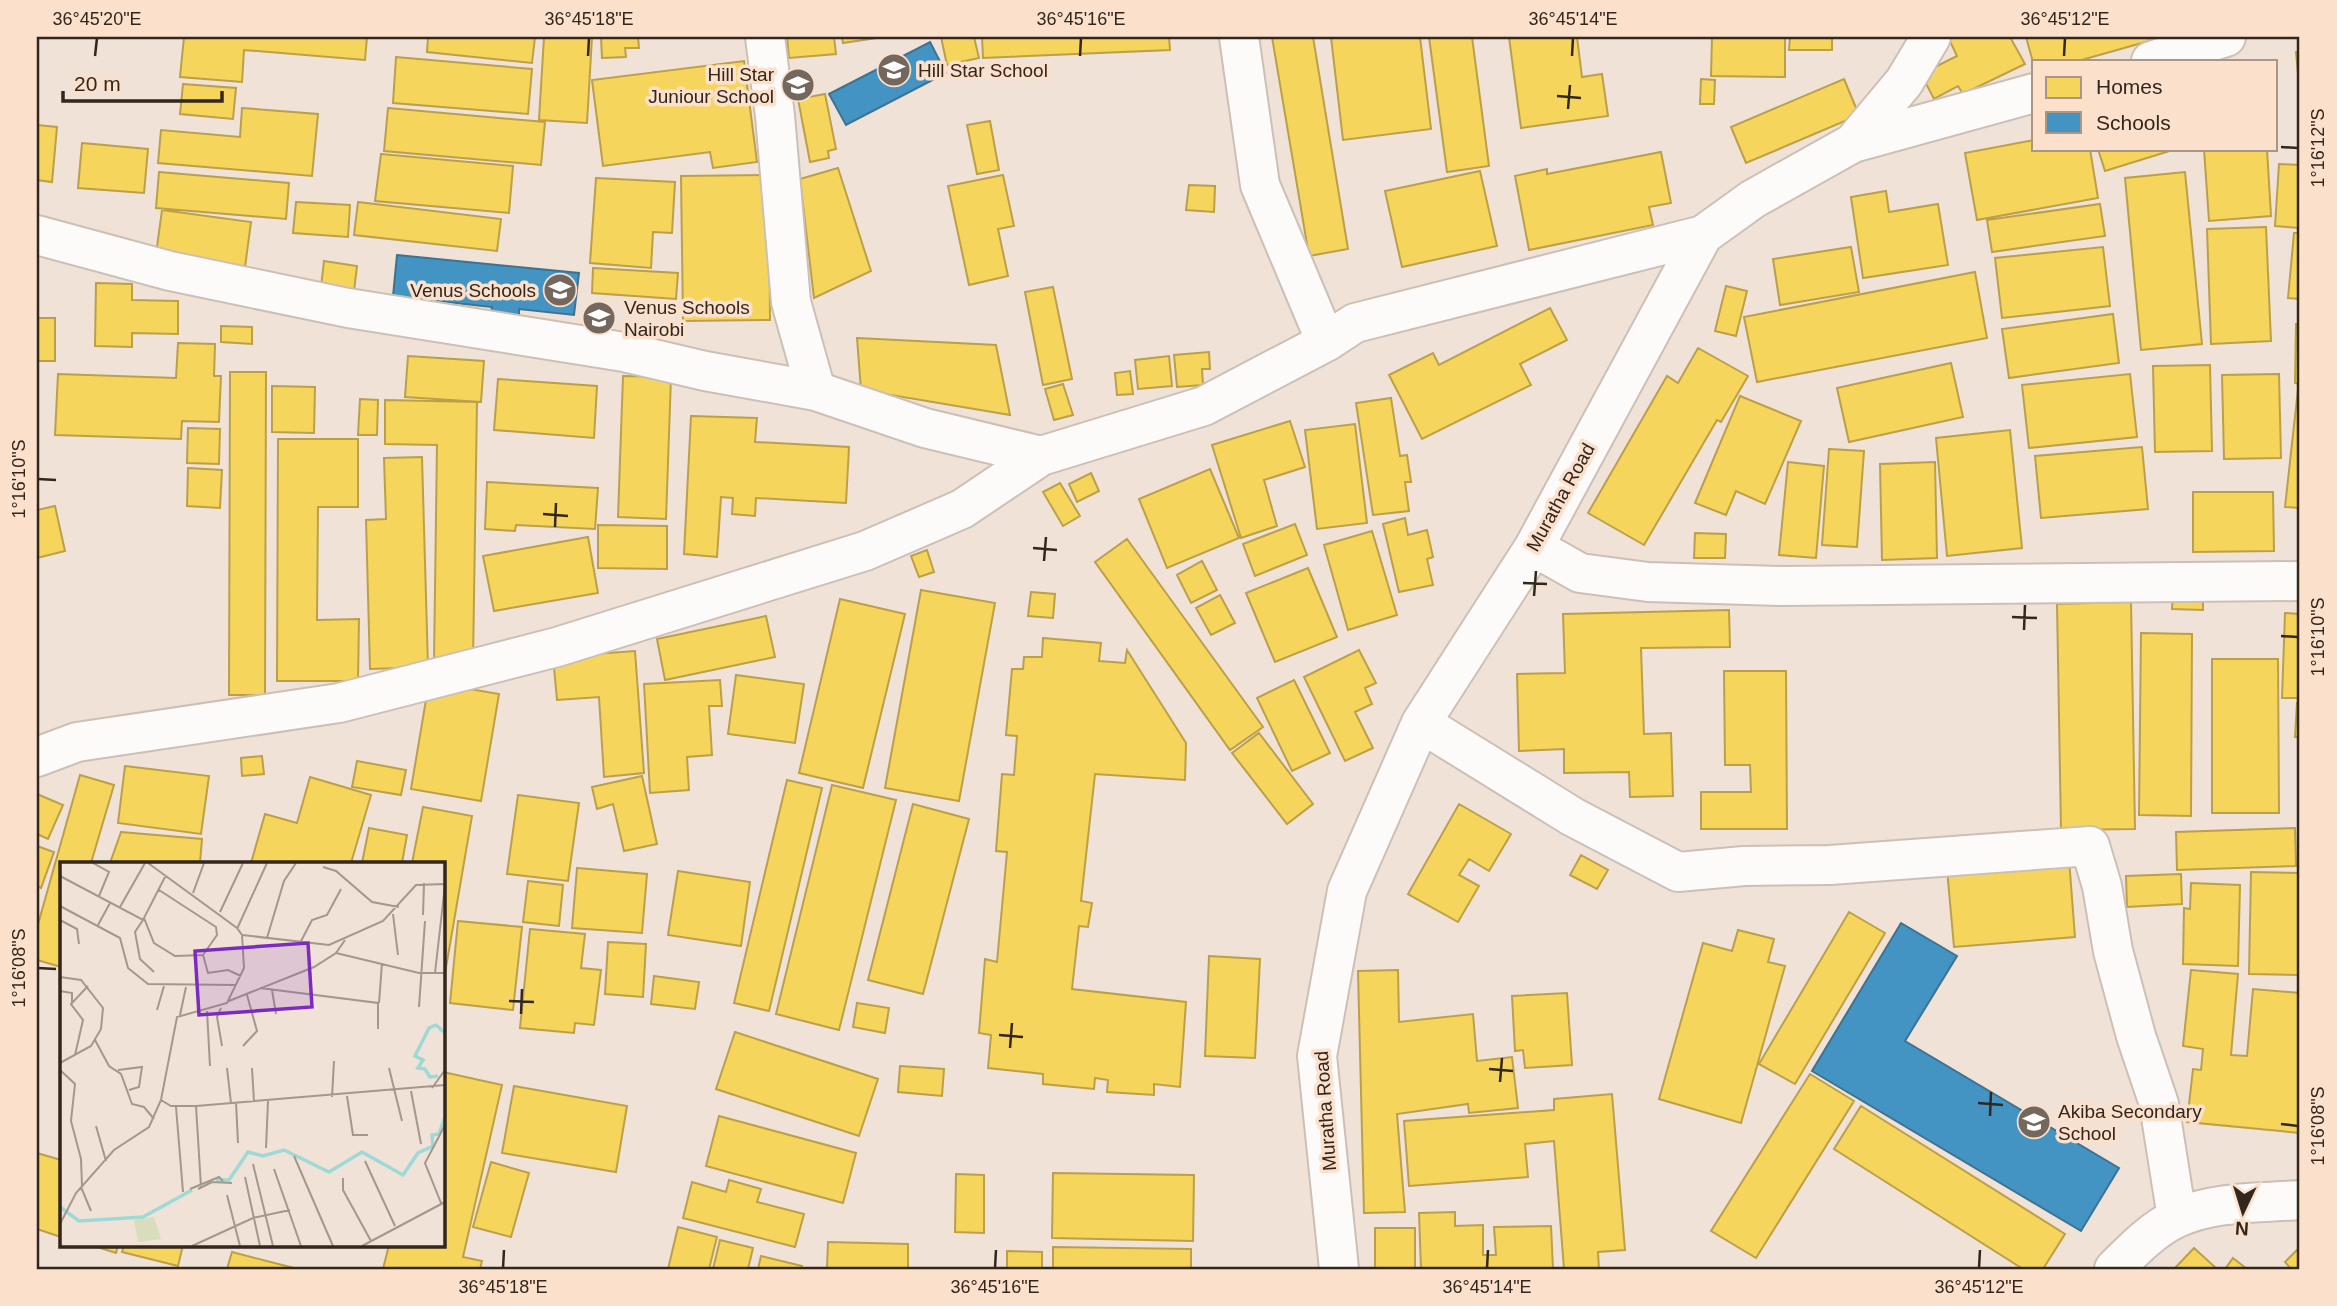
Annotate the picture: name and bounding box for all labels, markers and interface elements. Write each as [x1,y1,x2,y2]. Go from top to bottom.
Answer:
text: 36°45'20"E [52,9,142,29]
text: 36°45'18"E [544,9,634,29]
text: 36°45'16"E [1036,9,1126,29]
text: 36°45'14"E [1528,9,1618,29]
text: 36°45'12"E [2020,9,2110,29]
school or university icon: Hill Star School [875,51,913,89]
scale bar [63,60,222,104]
place label: Hill Star School [918,60,1048,81]
legend [2032,60,2278,150]
place label: Hill Star Juniour School [648,64,775,107]
school or university icon: Hill Star Juniour School [779,66,817,104]
text: 20 m [74,72,121,95]
text: Homes [2096,75,2163,98]
text: 1°16'12"S [2308,108,2328,188]
text: Schools [2096,111,2171,134]
school or university icon: Venus Schools [541,271,579,309]
place label: Venus Schools [410,280,536,301]
place label: Venus Schools Nairobi [624,297,750,340]
school or university icon: Venus Schools Nairobi [580,299,618,337]
text: 1°16'10"S [9,439,29,519]
street label: Muratha Road [1522,439,1599,555]
text: 1°16'10"S [2308,597,2328,677]
inset map [60,862,444,1246]
text: 1°16'08"S [9,928,29,1008]
street label: Muratha Road [1311,1050,1340,1172]
text: 1°16'08"S [2308,1086,2328,1166]
place label: Akiba Secondary School [2058,1101,2202,1144]
school or university icon: Akiba Secondary School [2015,1103,2053,1141]
north arrow [2208,1176,2278,1246]
text: N [2234,1218,2249,1239]
text: 36°45'18"E [458,1277,548,1297]
text: 36°45'16"E [950,1277,1040,1297]
text: 36°45'14"E [1442,1277,1532,1297]
text: 36°45'12"E [1934,1277,2024,1297]

